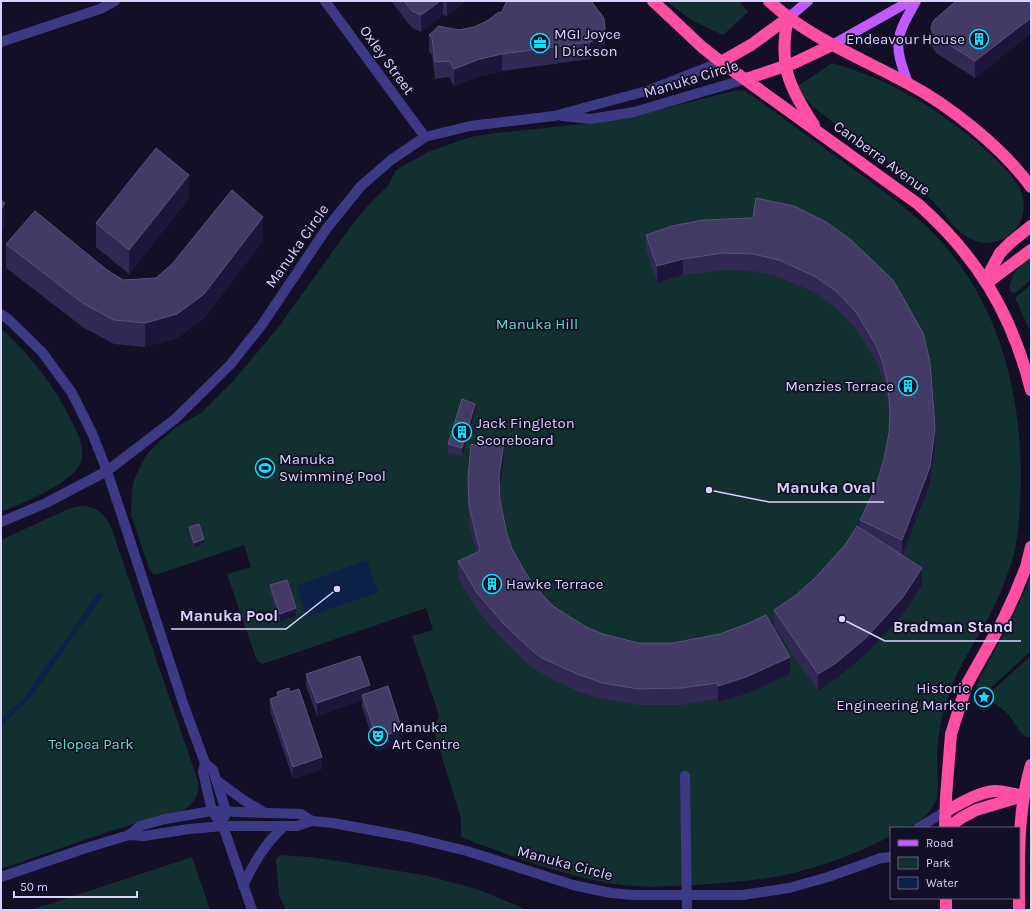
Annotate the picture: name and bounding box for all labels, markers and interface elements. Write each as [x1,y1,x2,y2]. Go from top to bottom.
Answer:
street label: Oxley Street [356,22,418,98]
place label: MGI Joyce | Dickson [554,25,621,60]
building icon: Endeavour House [968,28,990,50]
place label: Endeavour House [846,30,965,48]
office icon: MGI Joyce | Dickson [529,32,551,54]
street label: Manuka Circle [641,56,741,102]
street label: Canberra Avenue [830,117,934,199]
street label: Manuka Circle [261,201,333,291]
park label: Manuka Hill [496,315,578,333]
building icon: Menzies Terrace [897,375,919,397]
place label: Menzies Terrace [785,377,894,395]
place label: Jack Fingleton Scoreboard [476,414,575,449]
building icon: Jack Fingleton Scoreboard [451,421,473,443]
place label: Manuka Swimming Pool [279,450,386,485]
sports icon: Manuka Swimming Pool [254,457,276,479]
callout: Manuka Oval [769,474,884,502]
text: Manuka Oval [776,478,876,497]
building icon: Hawke Terrace [481,573,503,595]
place label: Hawke Terrace [506,575,604,593]
callout: Manuka Pool [171,601,286,629]
text: Manuka Pool [180,606,278,625]
callout: Bradman Stand [885,613,1021,641]
text: Bradman Stand [893,617,1013,636]
place label: Historic Engineering Marker [836,679,971,714]
place icon: Historic Engineering Marker [973,686,995,708]
place label: Manuka Art Centre [392,718,460,753]
theatre icon: Manuka Art Centre [367,725,389,747]
park label: Telopea Park [48,735,134,753]
legend [890,827,1020,899]
text: Road [926,836,954,850]
street label: Manuka Circle [515,842,615,884]
text: Park [926,856,951,870]
scale bar [14,873,137,899]
text: Water [926,876,959,890]
text: 50 m [20,880,48,894]

